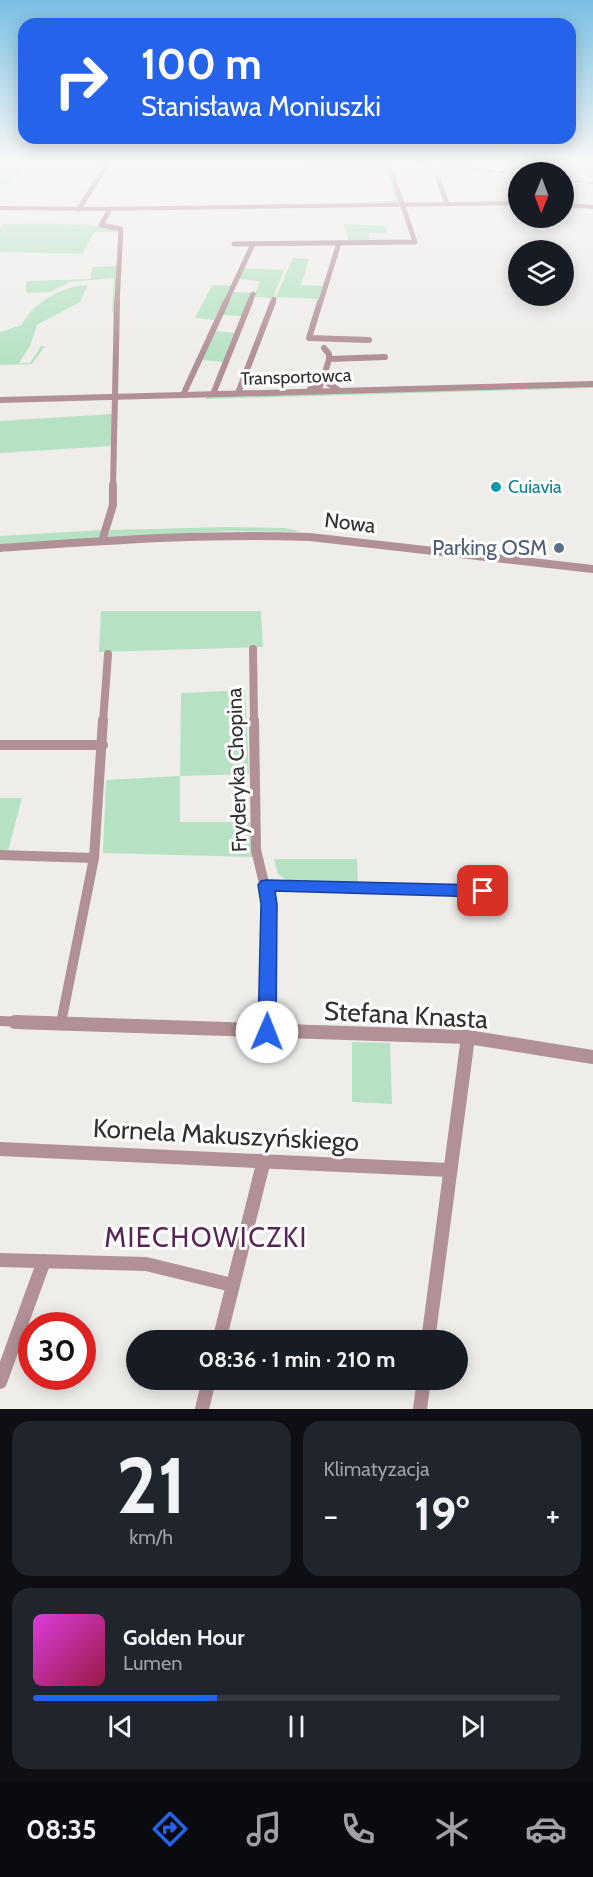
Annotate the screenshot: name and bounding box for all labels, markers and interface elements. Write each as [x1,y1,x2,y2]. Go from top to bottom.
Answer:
text: 100 m [141,38,262,90]
icon: right [42,42,120,120]
text: Stanisława Moniuszki [141,90,381,123]
north arrow [508,162,574,228]
map controls [508,162,574,306]
button: layers [508,240,574,306]
street label: Transportowca [240,364,352,390]
place label: Cuiavia [508,476,562,498]
marker: Cuiavia [489,480,503,494]
street label: Nowa [323,507,377,538]
place label: Parking OSM [432,535,547,560]
marker: Parking OSM [552,541,566,555]
street label: Fryderyka Chopina [221,687,252,853]
pin [457,865,508,916]
icon: arrive [466,874,499,907]
street label: Stefana Knasta [323,995,489,1035]
position arrow [235,1000,299,1064]
street label: Kornela Makuszyńskiego [92,1112,360,1158]
district label: MIECHOWICZKI [104,1221,308,1254]
speed limit sign: 30 [18,1312,96,1390]
text: 08:36 · 1 min · 210 m [199,1346,395,1373]
text: 21 [116,1438,186,1533]
text: Klimatyzacja [324,1457,430,1481]
text: 19° [414,1487,469,1541]
text: − [324,1495,338,1535]
text: + [545,1495,560,1535]
text: km/h [129,1525,173,1549]
text: Golden Hour [123,1624,244,1651]
text: Lumen [123,1651,182,1675]
icon: previous [104,1710,137,1743]
icon: pause [280,1710,313,1743]
icon: next [456,1710,489,1743]
icon: directions [149,1808,191,1850]
icon: music [243,1808,285,1850]
icon: phone [337,1808,379,1850]
icon: climate [431,1808,473,1850]
icon: car [525,1808,567,1850]
text: 08:35 [26,1813,96,1846]

